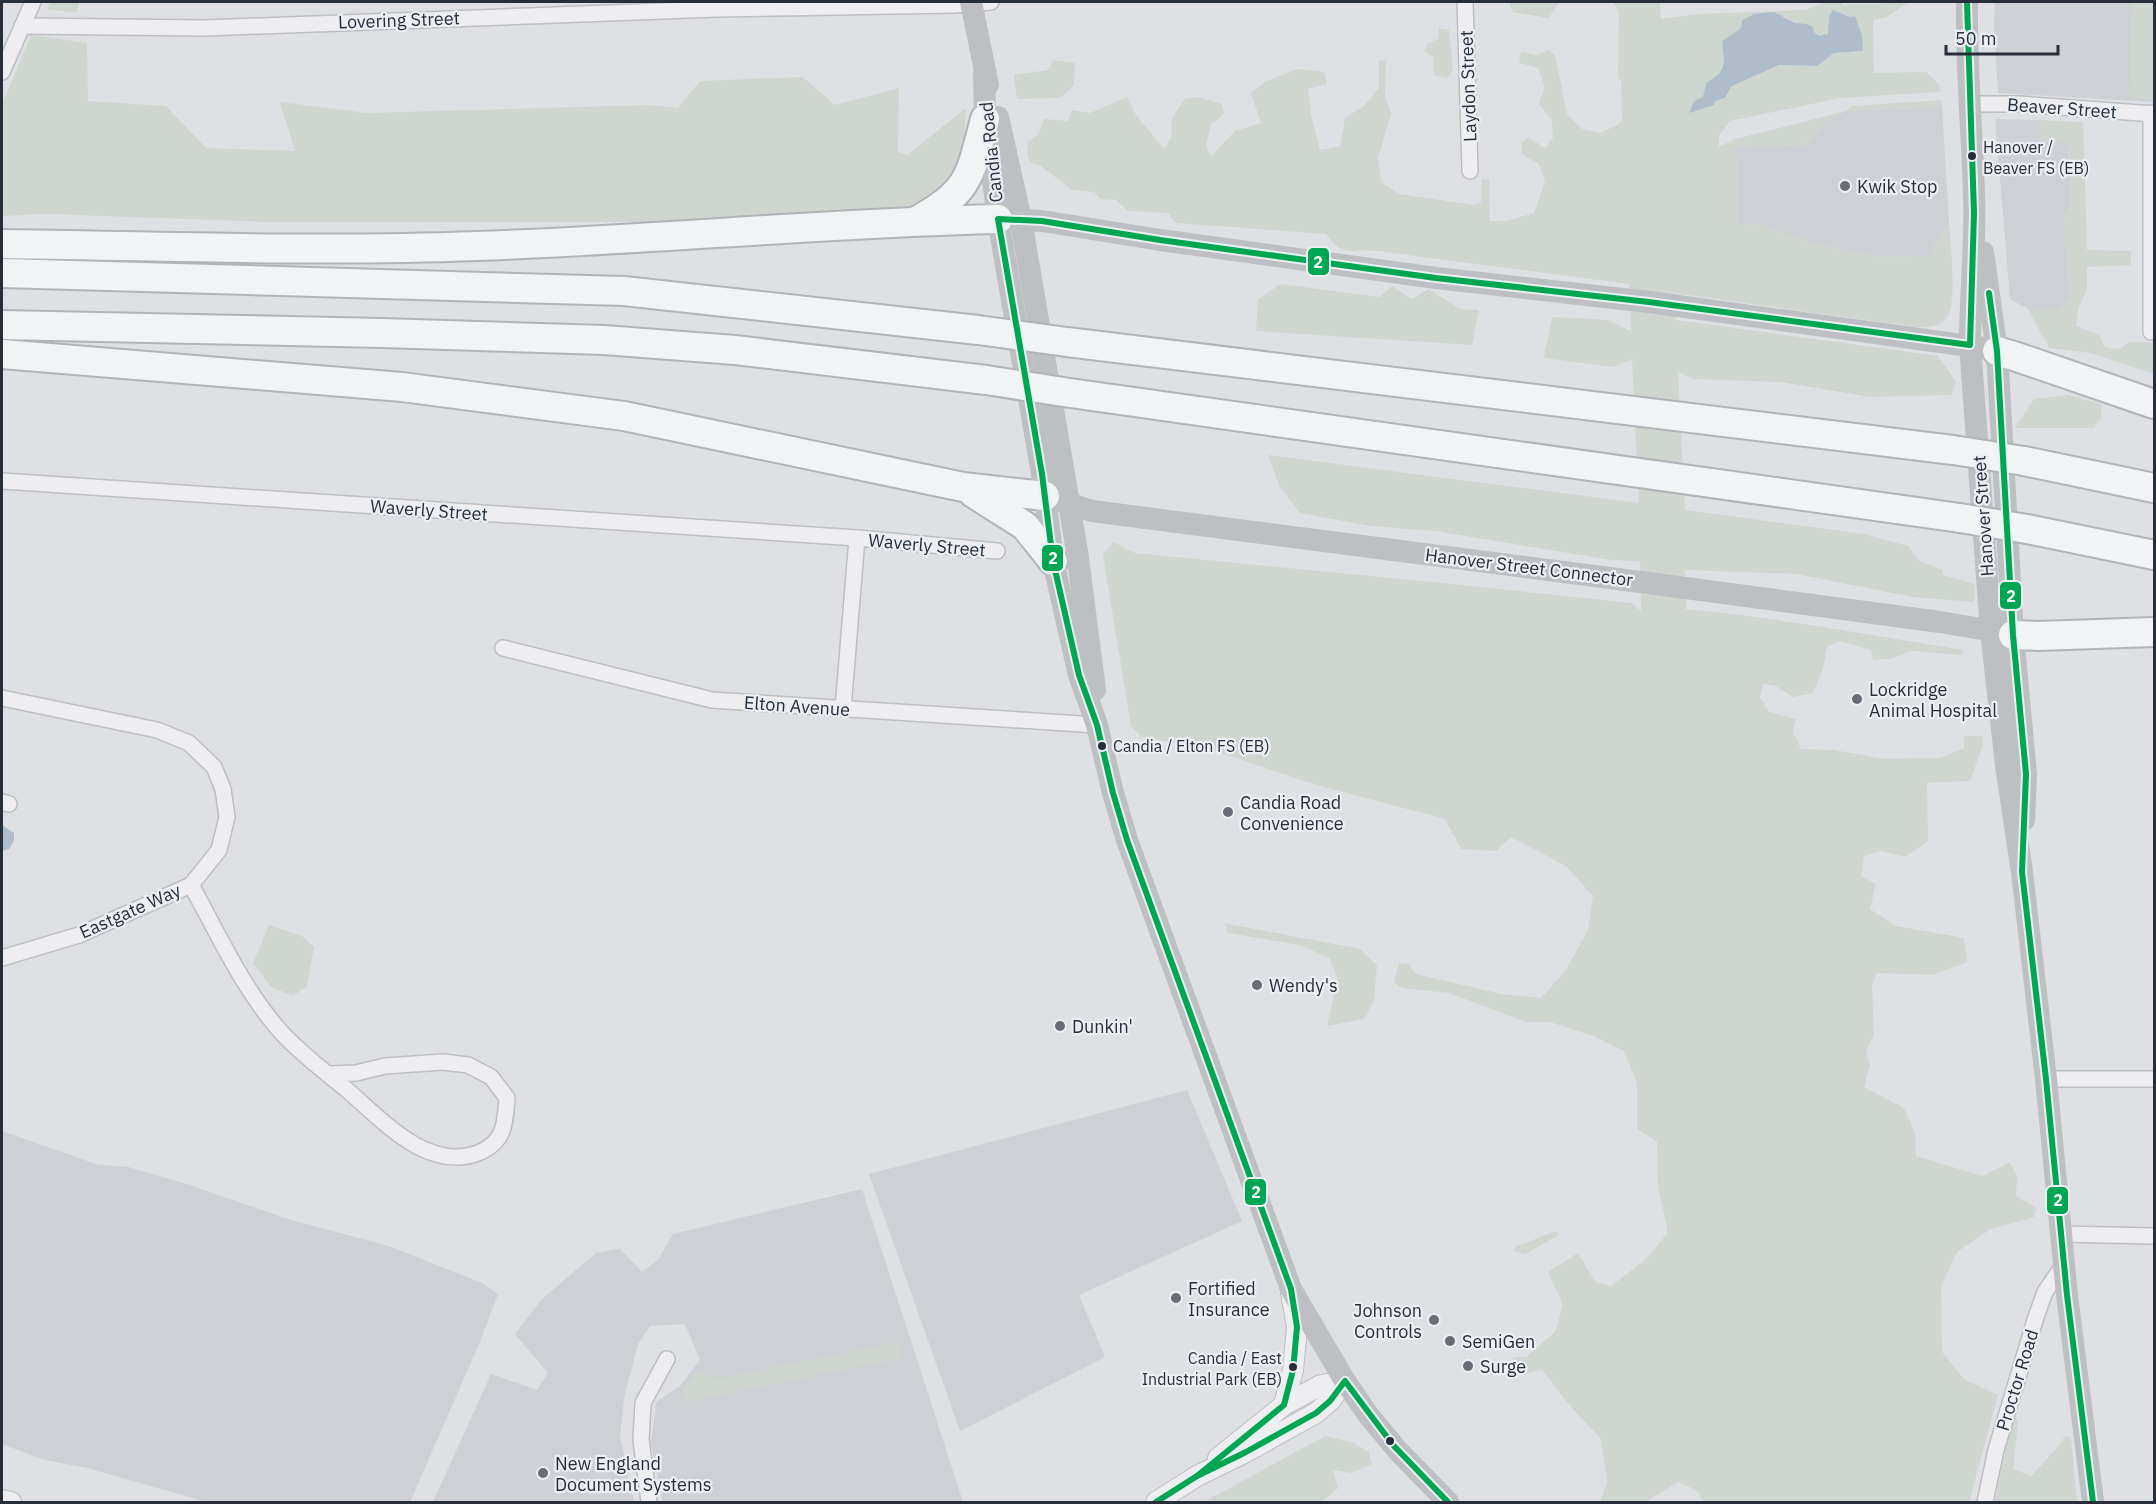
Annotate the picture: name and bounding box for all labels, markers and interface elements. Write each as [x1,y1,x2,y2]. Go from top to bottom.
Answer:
street label: Lovering Street [338,6,460,34]
scale bar [1946,18,2058,56]
text: 50 m [1955,27,1997,50]
street label: Laydon Street [1455,30,1481,142]
street label: Beaver Street [2006,93,2118,123]
street label: Candia Road [974,100,1008,204]
place label: Hanover / Beaver FS (EB) [1983,137,2089,178]
marker: Hanover / Beaver FS (EB) [1966,150,1978,162]
place label: Kwik Stop [1857,175,1938,198]
marker: Kwik Stop [1838,179,1852,193]
line badge: 2 [1307,247,1330,276]
text: 2 [1313,252,1323,272]
street label: Hanover Street [1967,455,1999,577]
street label: Waverly Street [369,494,489,526]
street label: Waverly Street [867,528,987,562]
street label: Hanover Street Connector [1424,543,1635,591]
line badge: 2 [1041,544,1064,572]
text: 2 [1048,548,1058,568]
line badge: 2 [1999,581,2022,610]
text: 2 [2006,586,2016,606]
place label: Lockridge Animal Hospital [1869,678,1997,722]
street label: Elton Avenue [743,691,851,721]
marker: Lockridge Animal Hospital [1850,692,1864,706]
place label: Candia / Elton FS (EB) [1113,736,1270,756]
marker: Candia / Elton FS (EB) [1096,740,1108,752]
place label: Candia Road Convenience [1240,791,1344,835]
marker: Candia Road Convenience [1221,805,1235,819]
street label: Eastgate Way [76,878,184,944]
place label: Wendy's [1269,974,1338,997]
marker: Wendy's [1250,978,1264,992]
place label: Dunkin' [1072,1015,1133,1038]
marker: Dunkin' [1053,1019,1067,1033]
line badge: 2 [1244,1178,1267,1206]
text: 2 [1251,1182,1261,1202]
line badge: 2 [2046,1186,2069,1215]
text: 2 [2053,1190,2063,1210]
place label: Fortified Insurance [1188,1277,1270,1321]
marker: Fortified Insurance [1169,1291,1183,1305]
place label: Johnson Controls [1353,1299,1422,1343]
marker: Johnson Controls [1427,1313,1441,1327]
street label: Proctor Road [1991,1326,2043,1434]
place label: SemiGen [1462,1330,1535,1353]
marker: SemiGen [1443,1334,1457,1348]
place label: Candia / East Industrial Park (EB) [1142,1348,1282,1389]
place label: Surge [1480,1355,1526,1378]
marker: Surge [1461,1359,1475,1373]
marker: Candia / East Industrial Park (EB) [1287,1361,1299,1373]
unlabelled marker [1384,1435,1396,1447]
place label: New England Document Systems [555,1452,711,1496]
marker: New England Document Systems [536,1466,550,1480]

